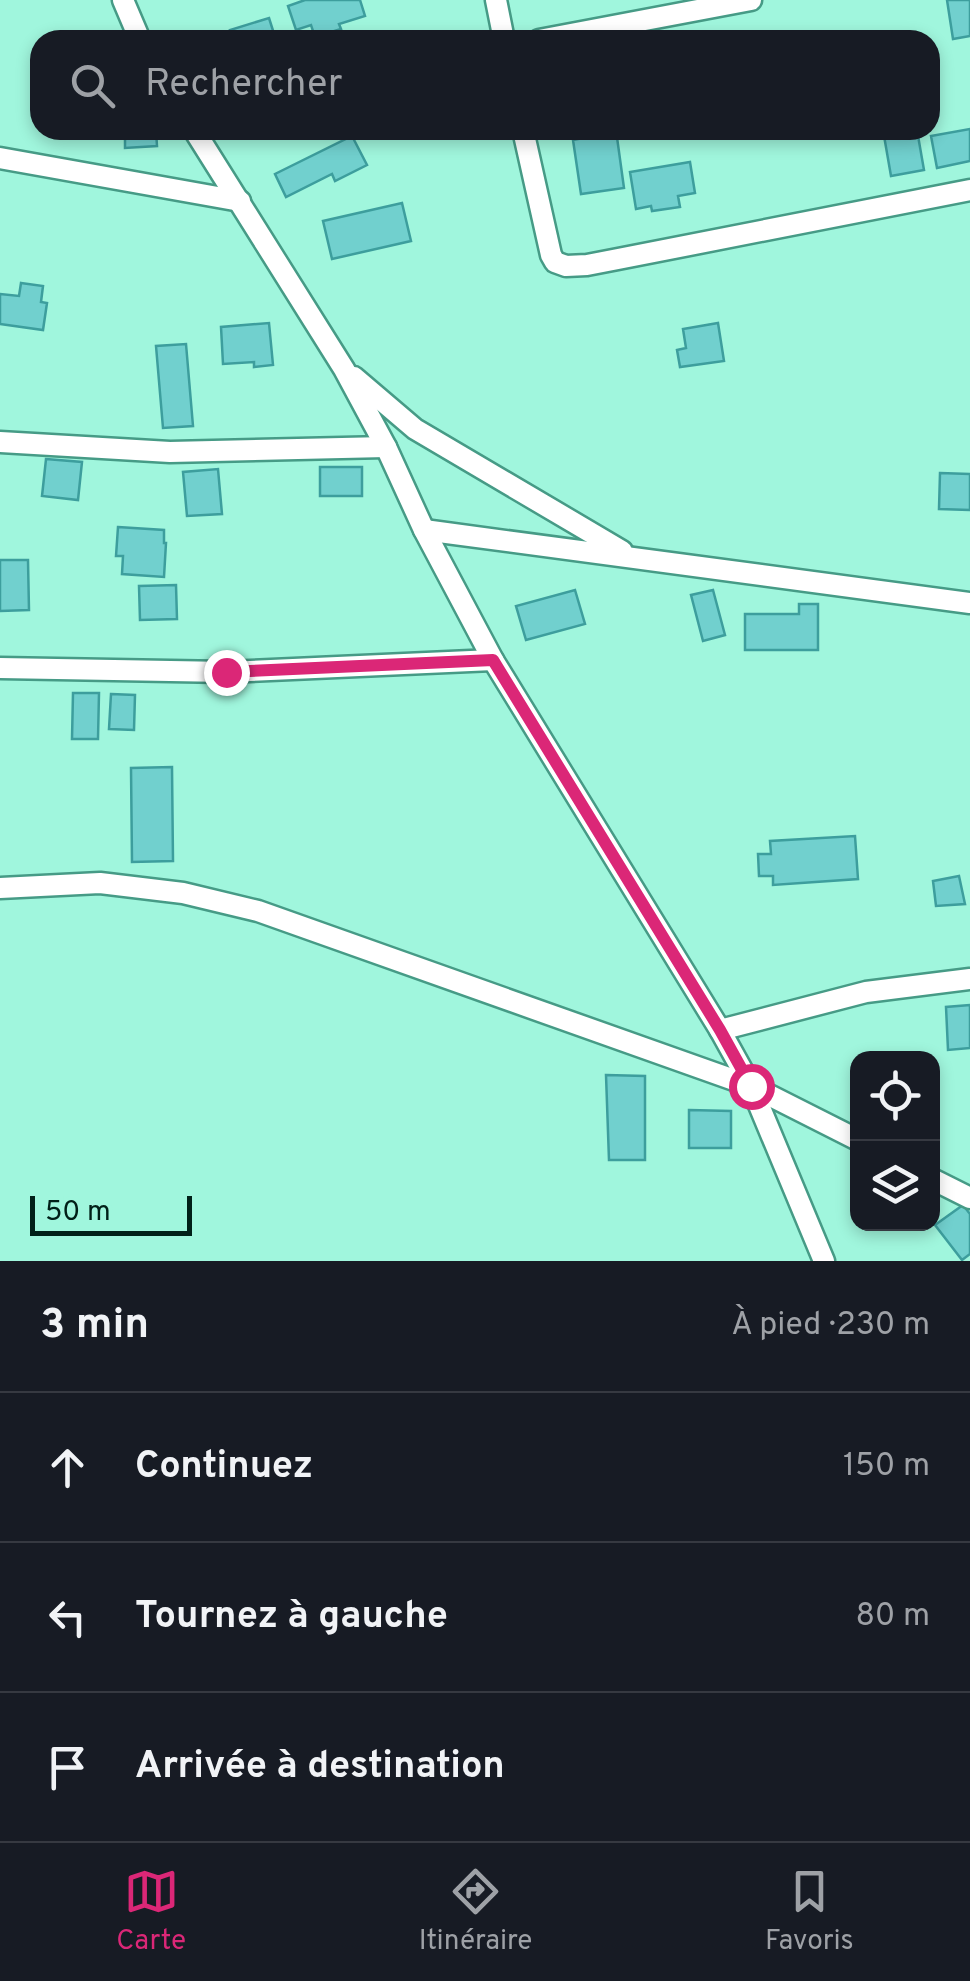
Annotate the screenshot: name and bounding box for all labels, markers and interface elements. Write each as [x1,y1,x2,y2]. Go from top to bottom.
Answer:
search box [30,30,940,140]
icon: search [65,58,120,113]
text: Rechercher [145,61,343,110]
route end [204,650,250,696]
map controls [850,1051,940,1231]
button: locate [850,1051,940,1141]
route start [729,1064,775,1110]
button: layers [850,1141,940,1231]
scale bar [30,1191,192,1236]
text: 50 m [45,1195,111,1231]
text: 3 min [40,1300,149,1353]
text: À pied · 230 m [731,1306,930,1346]
icon: ahead [40,1440,95,1495]
text: Continuez [135,1443,313,1492]
text: 150 m [843,1447,930,1487]
icon: left [40,1590,95,1645]
text: Tournez à gauche [135,1593,448,1642]
text: 80 m [856,1597,930,1637]
icon: arrive [40,1740,95,1795]
text: Arrivée à destination [135,1743,505,1792]
tab: Carte [116,1864,186,1960]
tab: Itinéraire [419,1864,532,1960]
tab: Favoris [765,1864,854,1960]

